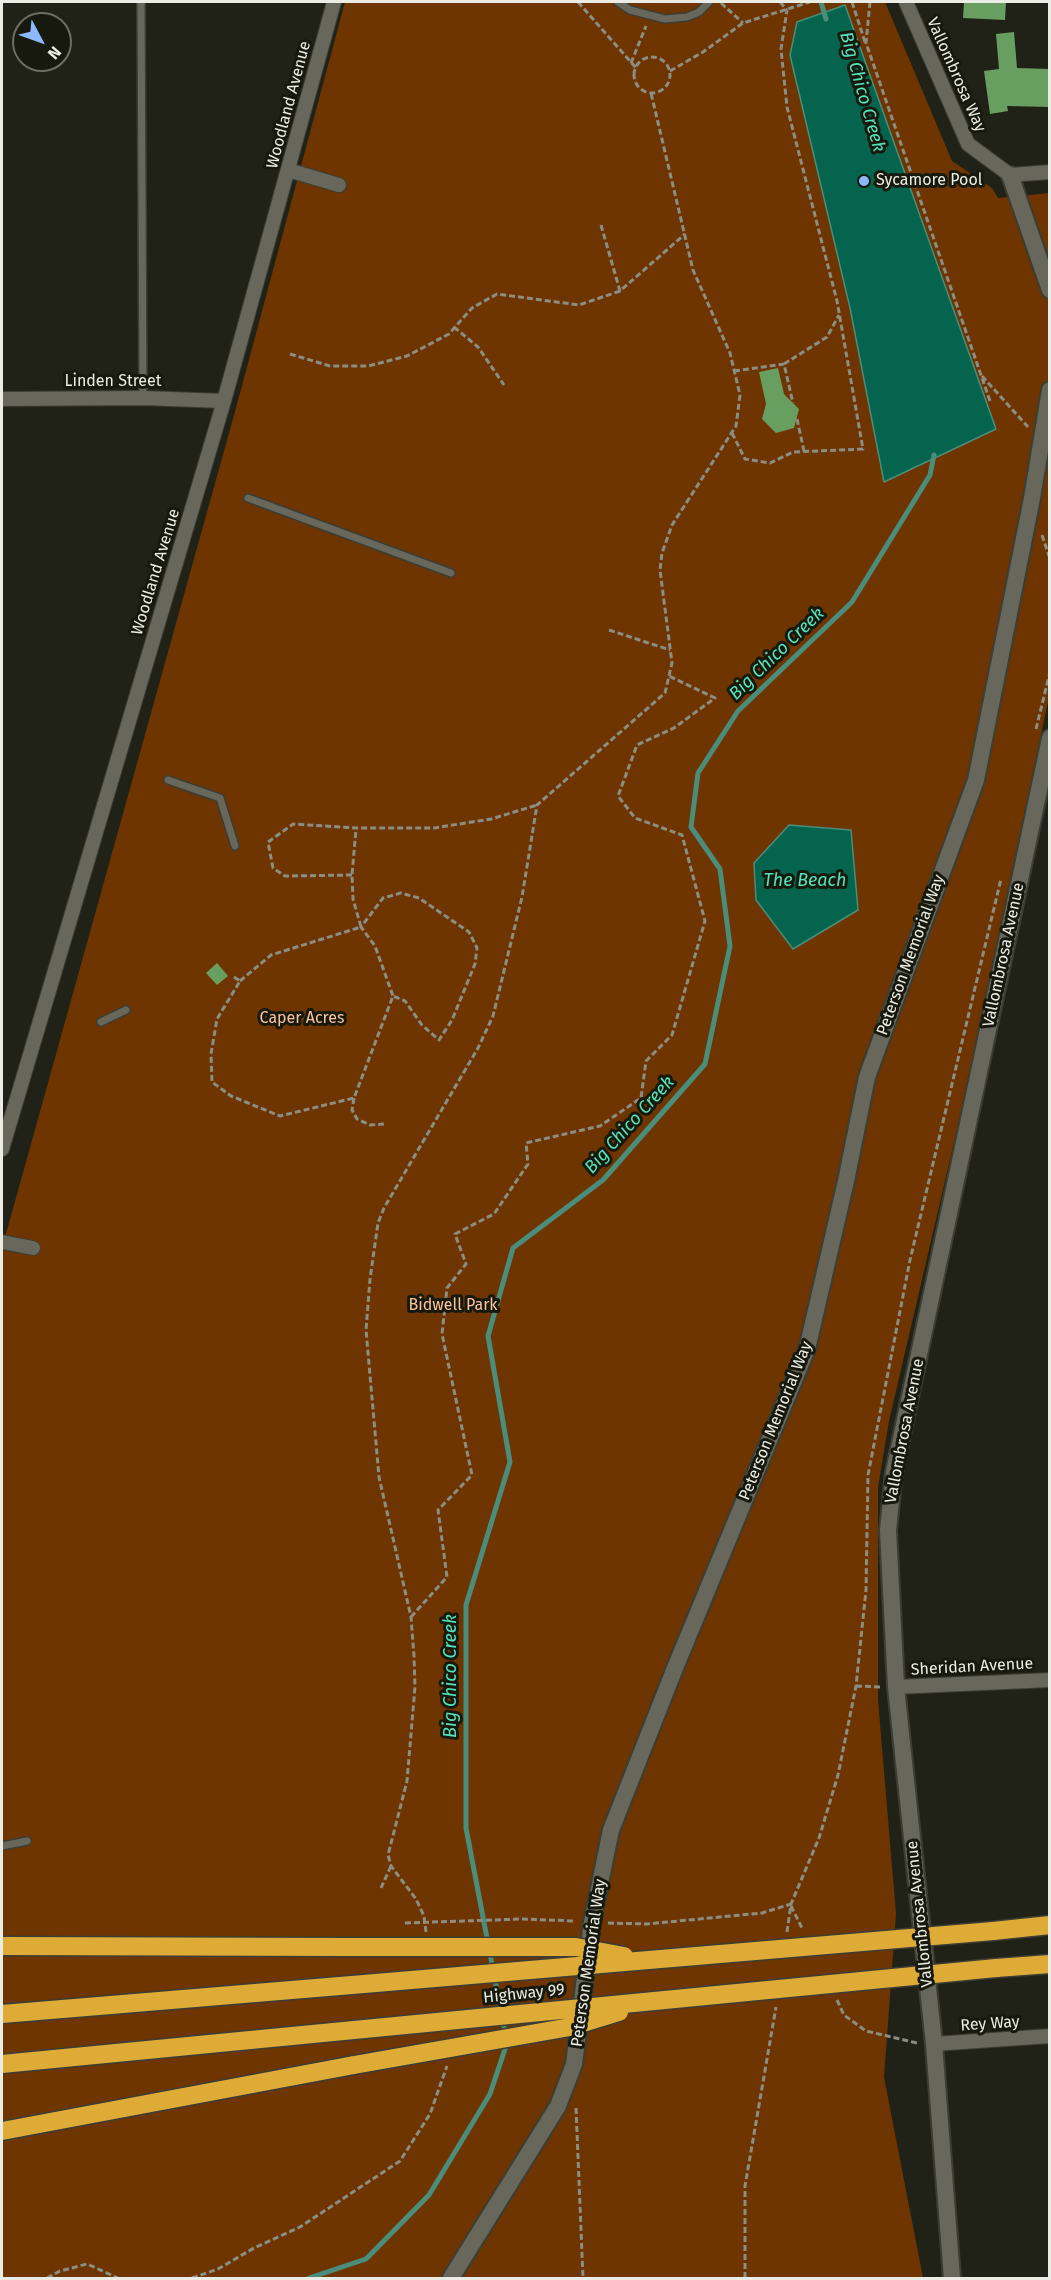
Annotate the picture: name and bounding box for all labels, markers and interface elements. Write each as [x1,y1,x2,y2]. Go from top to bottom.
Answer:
north arrow [12,12,72,72]
street label: Vallombrosa Way [922,15,990,135]
water label: Big Chico Creek [835,30,889,154]
street label: Woodland Avenue [263,39,315,171]
text: N [44,43,65,63]
place label: Sycamore Pool [876,171,982,191]
marker: Sycamore Pool [857,174,871,188]
street label: Linden Street [64,372,162,392]
street label: Woodland Avenue [128,507,184,637]
water label: Big Chico Creek [725,603,829,705]
water label: The Beach [764,870,846,892]
street label: Peterson Memorial Way [873,872,949,1038]
street label: Vallombrosa Avenue [979,881,1029,1029]
park label: Caper Acres [260,1009,344,1029]
water label: Big Chico Creek [581,1072,679,1178]
park label: Bidwell Park [408,1296,498,1316]
street label: Peterson Memorial Way [735,1339,817,1503]
street label: Vallombrosa Avenue [882,1357,928,1505]
water label: Big Chico Creek [440,1614,462,1738]
street label: Sheridan Avenue [910,1654,1034,1680]
street label: Vallombrosa Avenue [903,1840,937,1988]
street label: Peterson Memorial Way [568,1878,610,2048]
street label: Highway 99 [482,1980,566,2008]
street label: Rey Way [960,2012,1020,2036]

